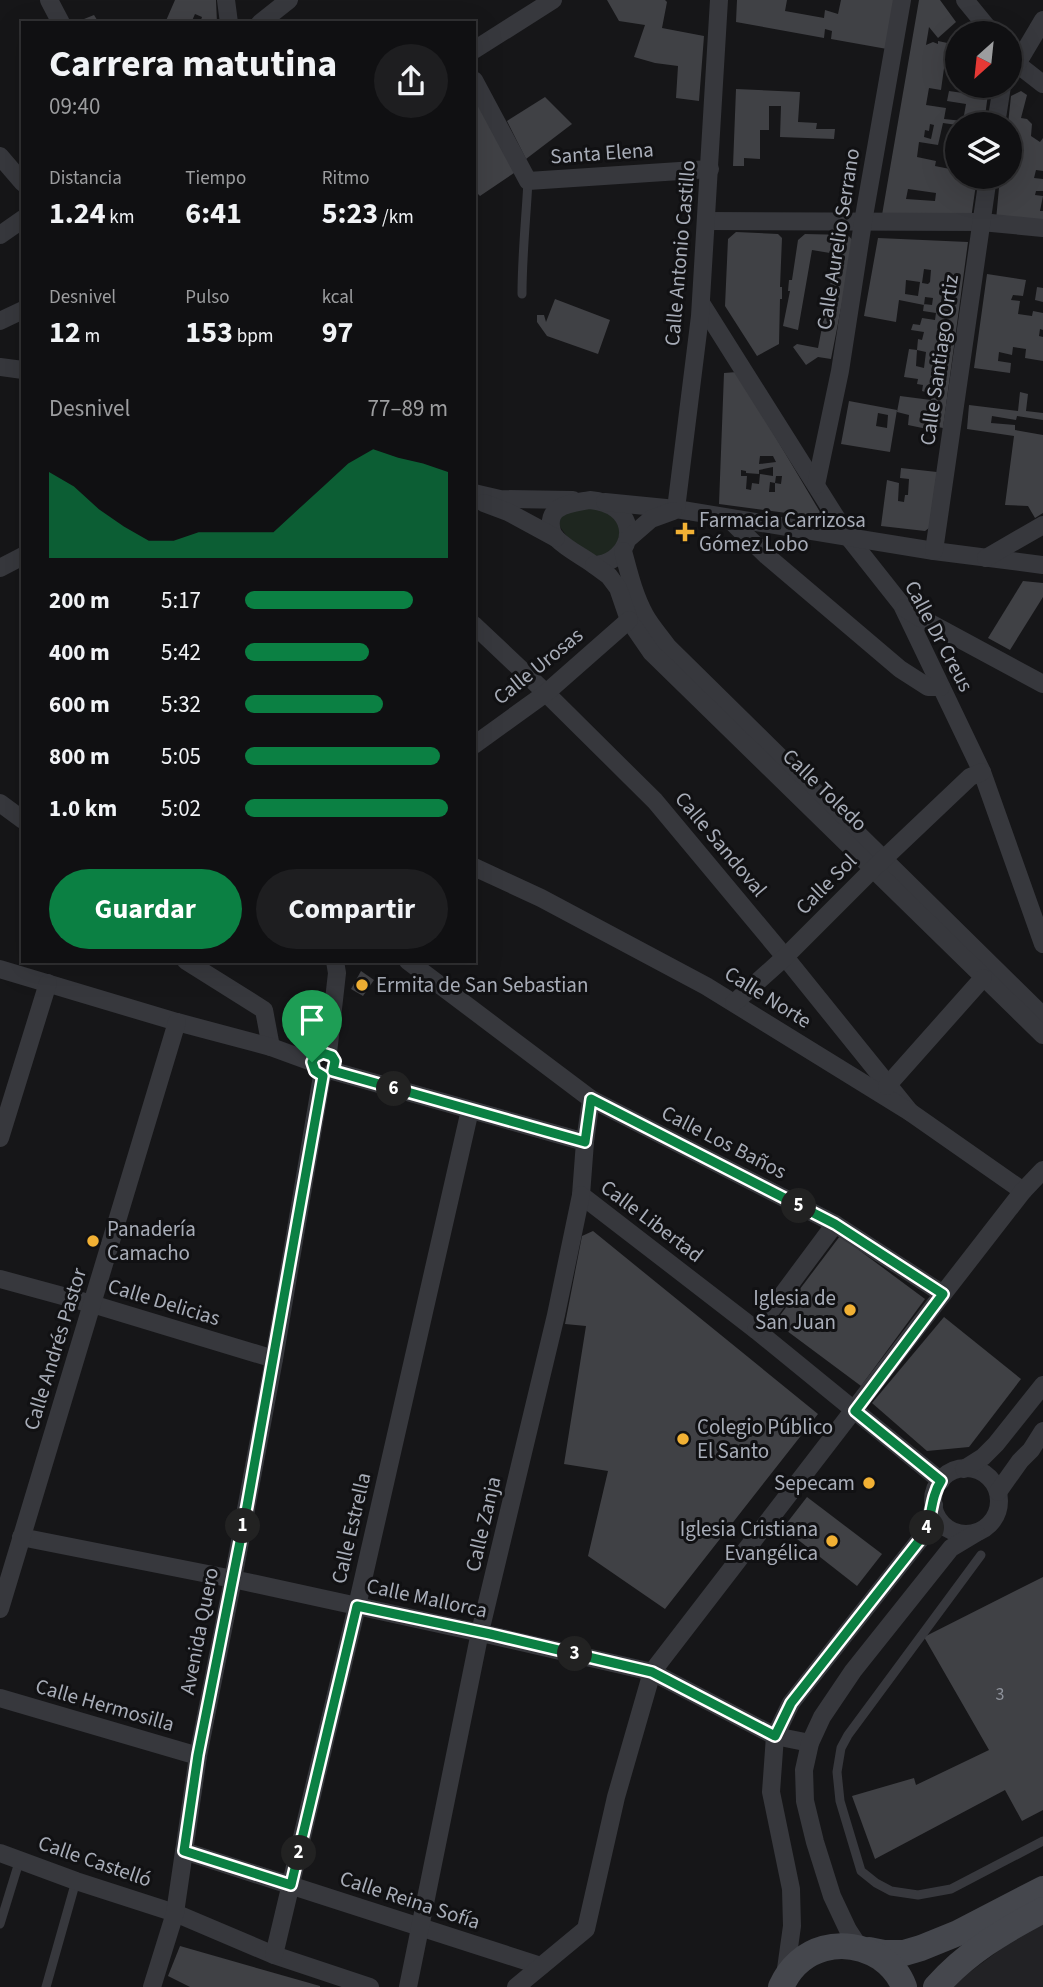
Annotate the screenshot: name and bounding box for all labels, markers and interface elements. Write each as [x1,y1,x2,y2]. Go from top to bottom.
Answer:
north arrow [945,21,1022,98]
map controls [945,21,1022,189]
text: Carrera matutina [49,37,337,91]
button: share [374,44,448,118]
text: 09:40 [49,90,100,123]
button: layers [945,112,1022,189]
street label: Santa Elena [549,134,655,172]
street label: Calle Aurelio Serrano [809,146,867,332]
street label: Calle Antonio Castillo [657,159,703,347]
text: Distancia [49,165,122,192]
text: Tiempo [185,165,246,192]
text: Ritmo [322,165,370,192]
text: 1.24 [49,192,106,235]
text: 6:41 [185,192,242,235]
text: 5:23 [322,192,378,235]
text: km [106,204,135,231]
text: /km [378,204,414,231]
street label: Calle Santiago Ortiz [912,273,966,447]
text: Desnivel [49,284,116,311]
text: Pulso [185,284,230,311]
text: kcal [322,284,354,311]
text: 12 [49,311,81,354]
text: 153 [185,311,233,354]
text: 97 [322,311,353,354]
text: m [81,323,100,350]
text: bpm [233,323,273,350]
text: Desnivel [49,392,130,425]
text: 77–89 m [368,392,448,425]
place label: Farmacia Carrizosa Gómez Lobo [699,505,866,559]
marker: Farmacia Carrizosa Gómez Lobo [677,524,693,540]
street label: Calle Dr Creus [897,575,981,697]
text: 200 m [49,584,110,617]
text: 5:17 [161,584,201,617]
street label: Calle Urosas [487,620,590,712]
text: 400 m [49,636,110,669]
text: 5:42 [161,636,201,669]
text: 600 m [49,688,110,721]
text: 5:32 [161,688,201,721]
text: 800 m [49,740,110,773]
text: 5:05 [161,740,201,773]
street label: Calle Toledo [776,742,874,838]
street label: Calle Sandoval [668,785,774,903]
text: 1.0 km [49,792,117,825]
text: 5:02 [161,792,201,825]
street label: Calle Sol [789,847,863,921]
button: Guardar [49,869,242,949]
button: Compartir [256,869,448,949]
street label: Calle Norte [719,958,817,1036]
place label: Ermita de San Sebastian [376,970,588,1000]
marker: Ermita de San Sebastian [354,977,370,993]
pin [282,990,342,1062]
icon: arrive [293,1001,331,1039]
pin: 6 [376,1072,412,1106]
text: 6 [388,1075,399,1102]
street label: Calle Los Baños [656,1098,792,1186]
street label: Calle Libertad [594,1172,710,1270]
pin: 5 [782,1188,816,1224]
text: 5 [793,1192,804,1219]
place label: Panadería Camacho [107,1214,196,1268]
marker: Panadería Camacho [85,1233,101,1249]
street label: Calle Andrés Pastor [16,1263,94,1434]
street label: Calle Delicias [104,1271,224,1333]
place label: Iglesia de San Juan [753,1283,836,1337]
marker: Iglesia de San Juan [842,1302,858,1318]
place label: Colegio Público El Santo [697,1412,833,1466]
marker: Colegio Público El Santo [675,1431,691,1447]
place label: Sepecam [774,1468,855,1498]
street label: Calle Estrella [324,1469,378,1587]
street label: Calle Zanja [458,1473,508,1575]
marker: Sepecam [861,1475,877,1491]
pin: 1 [226,1508,260,1544]
pin: 4 [909,1510,944,1546]
text: 1 [237,1512,248,1539]
place label: Iglesia Cristiana Evangélica [680,1514,818,1568]
text: 4 [921,1514,932,1541]
marker: Iglesia Cristiana Evangélica [824,1533,840,1549]
street label: Avenida Quero [172,1565,226,1697]
street label: Calle Mallorca [364,1571,490,1625]
pin: 3 [558,1636,592,1672]
text: 3 [569,1640,580,1667]
street label: Calle Hermosilla [32,1671,178,1739]
house number: 3 [996,1682,1005,1707]
street label: Calle Castelló [34,1828,156,1894]
pin: 2 [282,1836,316,1870]
text: 2 [293,1839,304,1866]
street label: Calle Reina Sofía [336,1863,484,1937]

